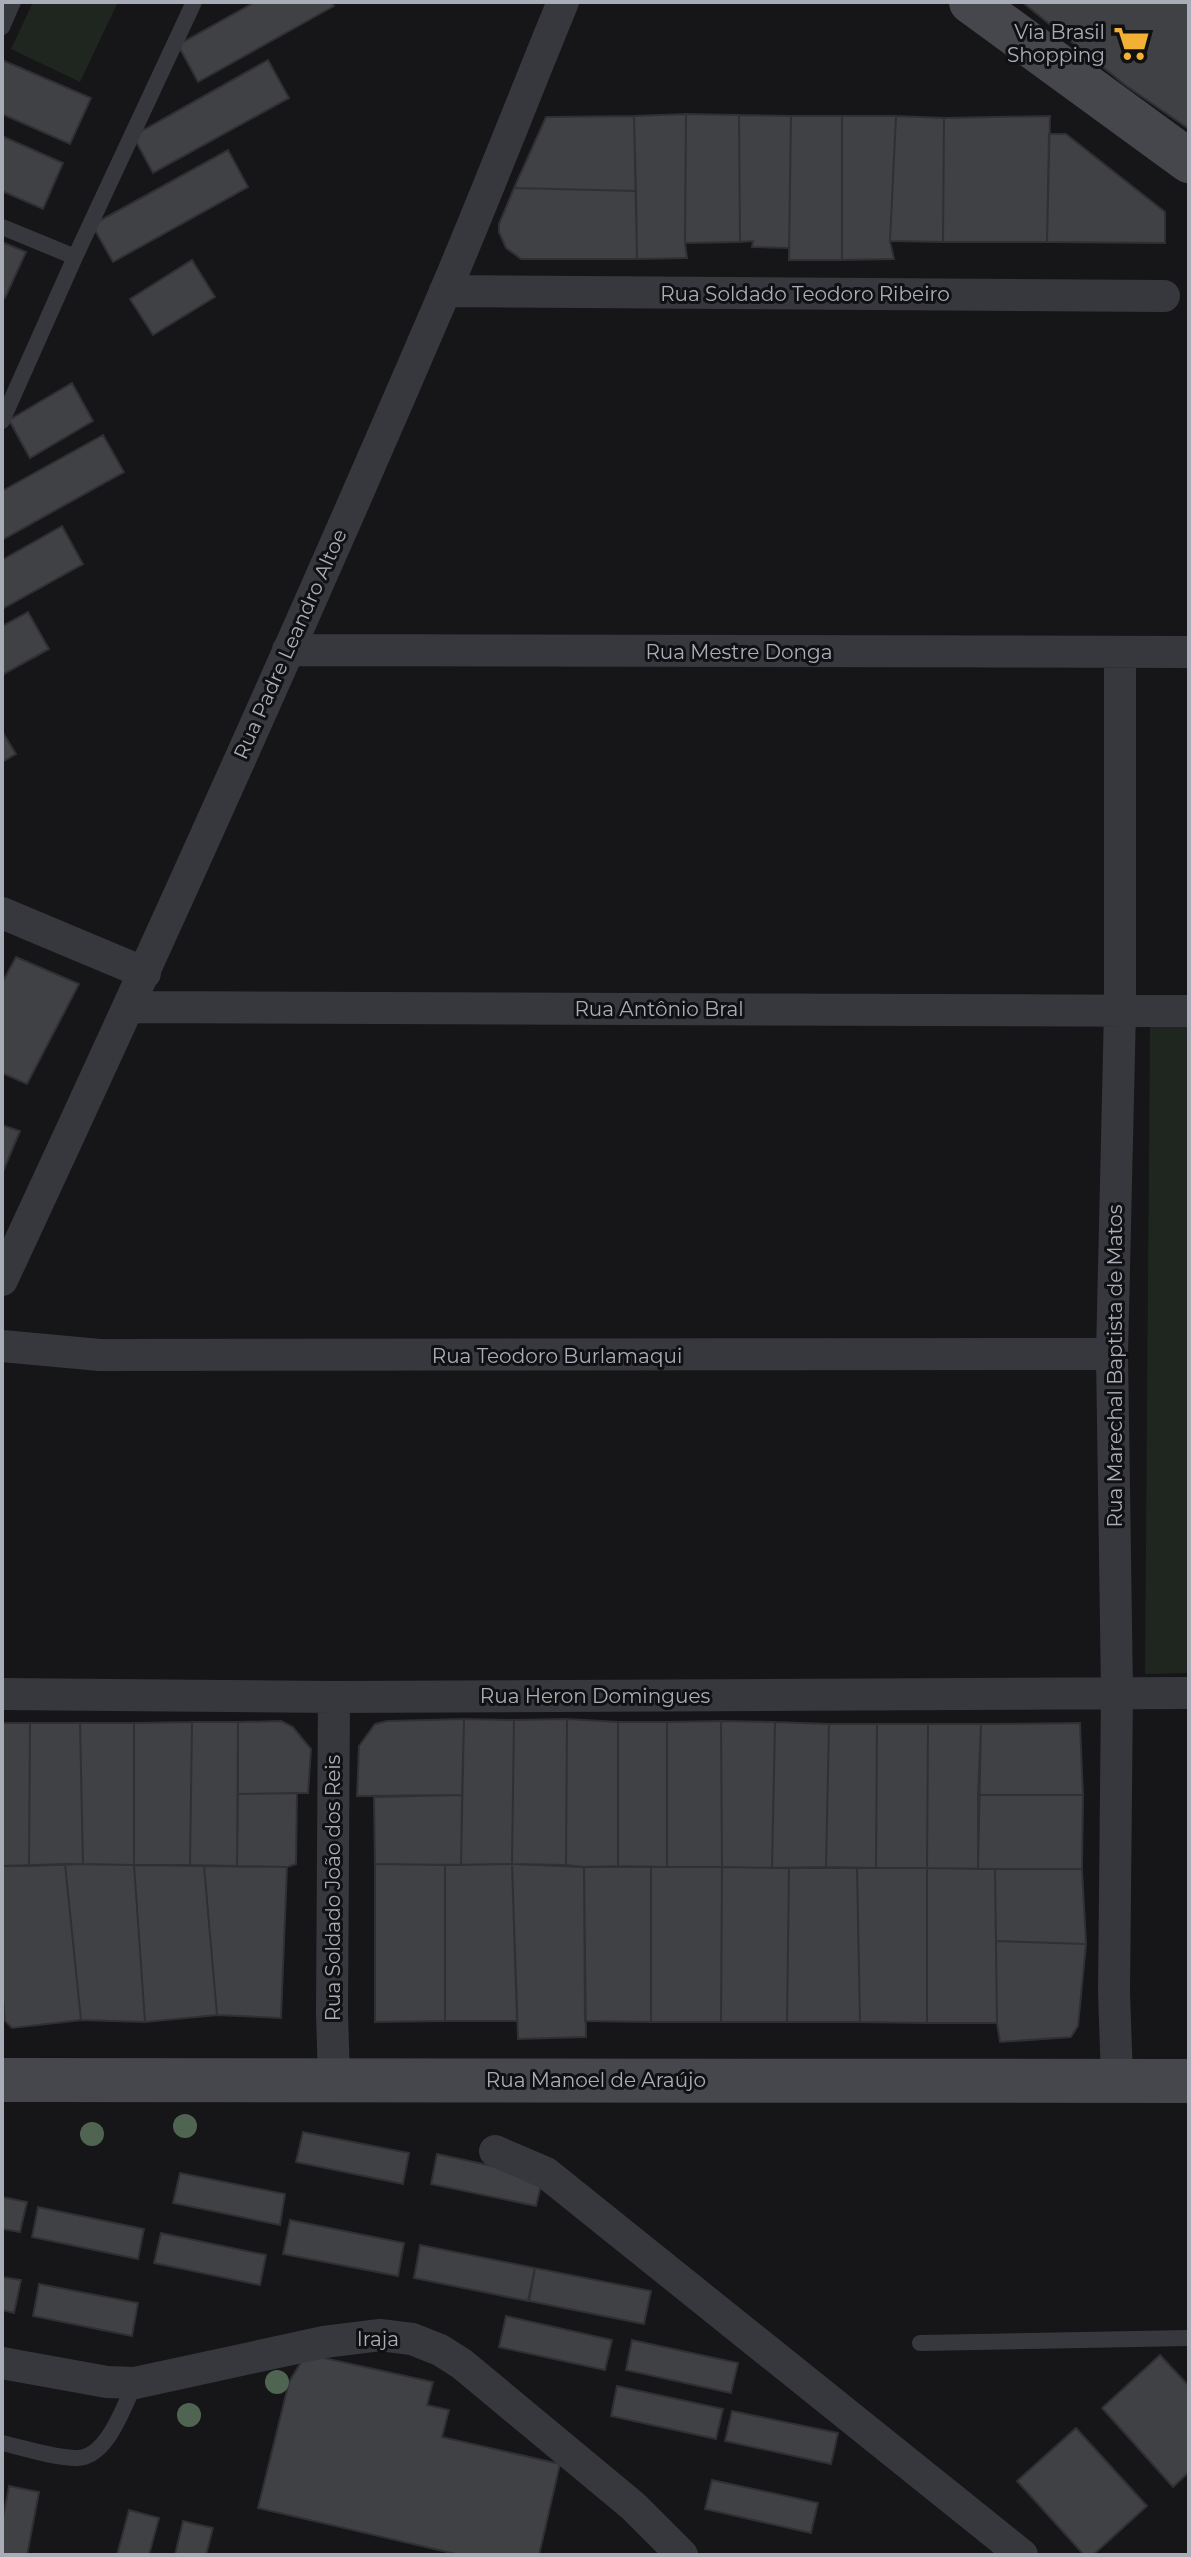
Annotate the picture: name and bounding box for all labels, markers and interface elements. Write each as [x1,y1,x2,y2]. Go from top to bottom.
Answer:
place label: Via Brasil Shopping [1007,20,1105,67]
supermarket icon: Via Brasil Shopping [1112,24,1150,62]
street label: Rua Soldado Teodoro Ribeiro [660,282,950,306]
street label: Rua Padre Leandro Altoe [228,525,352,763]
street label: Rua Mestre Donga [645,640,833,664]
street label: Rua Antônio Bral [574,997,744,1021]
street label: Rua Marechal Baptista de Matos [1103,1204,1127,1528]
street label: Rua Teodoro Burlamaqui [432,1344,682,1368]
street label: Rua Heron Domingues [480,1684,710,1708]
street label: Rua Soldado João dos Reis [321,1754,345,2021]
street label: Rua Manoel de Araújo [486,2068,706,2092]
street label: Iraja [357,2327,399,2351]

